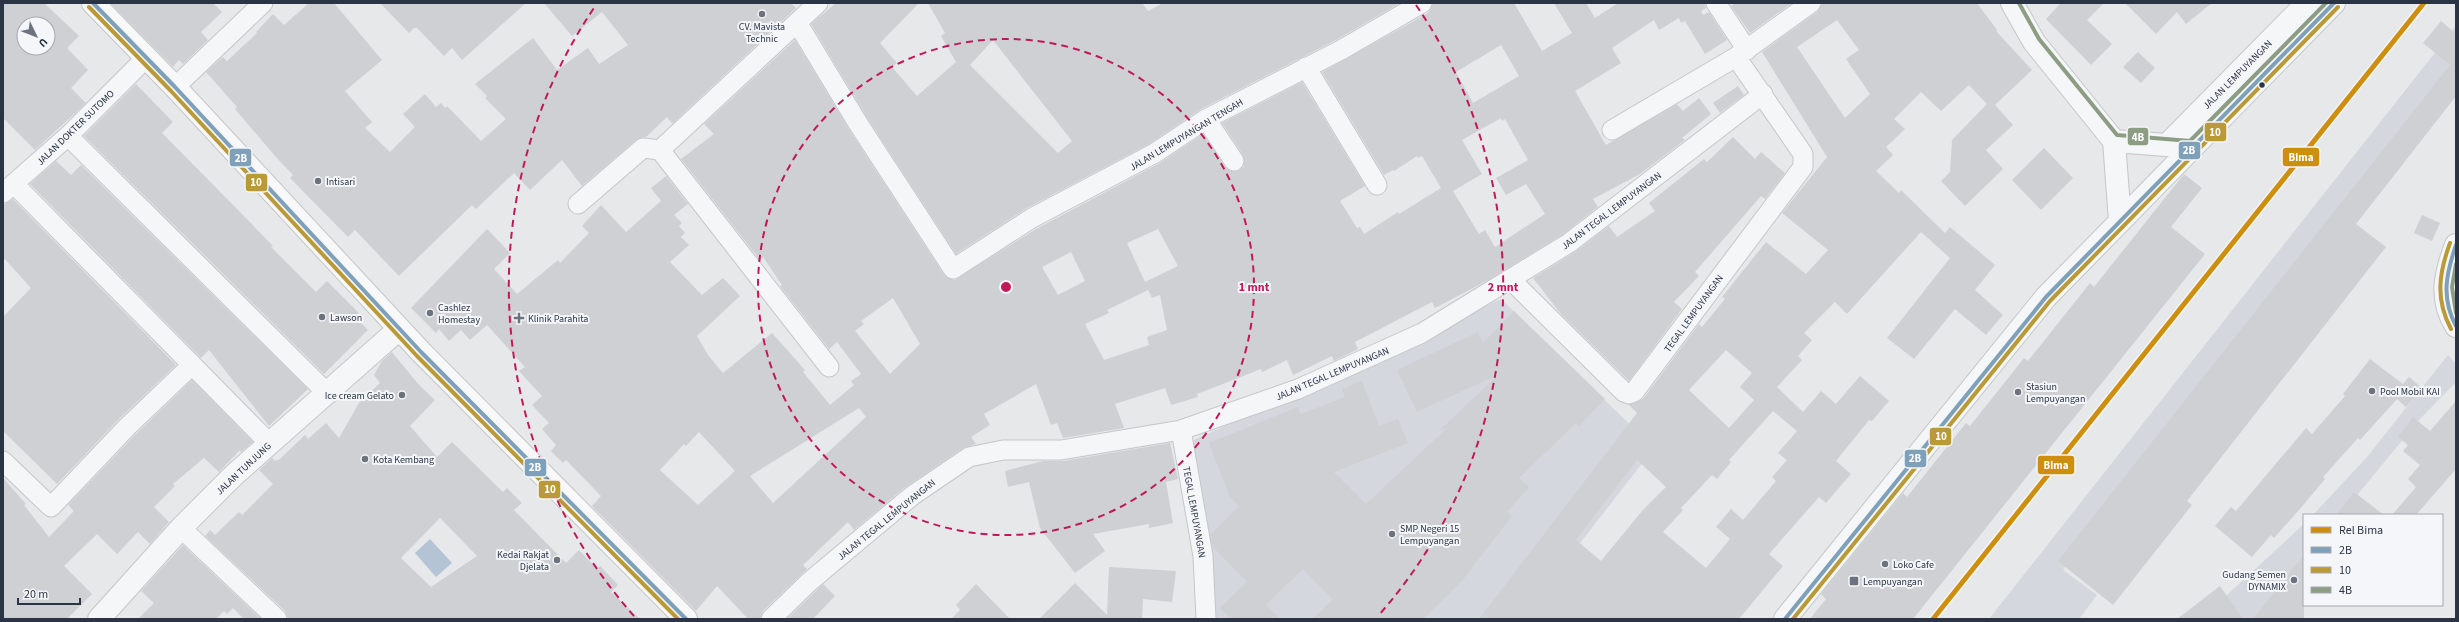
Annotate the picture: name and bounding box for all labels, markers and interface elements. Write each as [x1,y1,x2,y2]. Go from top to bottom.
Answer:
marker: CV. Mavista Technic [757,9,767,19]
north arrow [16,16,56,56]
place label: CV. Mavista Technic [739,20,785,46]
text: U [35,35,51,50]
street label: JALAN LEMPUYANGAN [2200,37,2276,113]
unlabelled marker [2257,80,2267,90]
street label: JALAN DOKTER SUTOMO [34,87,118,169]
street label: JALAN LEMPUYANGAN TENGAH [1127,95,1246,174]
line badge: 10 [2204,122,2227,142]
text: 10 [2209,125,2221,140]
line badge: 4B [2127,127,2149,146]
text: 4B [2132,130,2145,145]
line badge: 2B [2178,141,2201,160]
text: 2B [2183,143,2196,158]
line badge: Bima [2282,147,2320,167]
line badge: 2B [229,148,252,167]
text: Bima [2289,150,2314,165]
text: 2B [235,151,248,166]
street label: JALAN TEGAL LEMPUYANGAN [1559,168,1665,253]
line badge: 10 [245,173,268,192]
text: 10 [250,175,262,190]
place label: Intisari [326,175,355,189]
marker: Intisari [313,176,323,186]
street label: TEGAL LEMPUYANGAN [1661,272,1727,355]
text: 1 mnt [1239,279,1270,296]
text: 2 mnt [1488,279,1519,296]
centre of rings [999,280,1013,294]
place label: Cashlez Homestay [438,301,480,327]
marker: Cashlez Homestay [425,308,435,318]
place label: Lawson [330,311,362,325]
marker: Lawson [317,312,327,322]
marker: Klinik Parahita [513,312,525,324]
place label: Klinik Parahita [528,312,588,326]
street label: JALAN TEGAL LEMPUYANGAN [1274,344,1391,404]
place label: Stasiun Lempuyangan [2026,380,2085,406]
place label: Pool Mobil KAI [2380,385,2440,399]
marker: Pool Mobil KAI [2367,386,2377,396]
marker: Stasiun Lempuyangan [2013,387,2023,397]
place label: Ice cream Gelato [325,389,394,403]
marker: Ice cream Gelato [397,390,407,400]
line badge: 10 [1929,427,1952,446]
text: 10 [1935,429,1947,444]
street label: JALAN TUNJUNG [213,439,274,498]
line badge: 2B [1904,449,1927,468]
text: 2B [1909,451,1922,466]
place label: Kota Kembang [373,453,434,467]
marker: Kota Kembang [360,454,370,464]
line badge: Bima [2037,455,2075,475]
line badge: 2B [524,458,547,477]
text: Bima [2044,458,2069,473]
text: 2B [529,460,542,475]
street label: TEGAL LEMPUYANGAN [1179,465,1209,559]
street label: JALAN TEGAL LEMPUYANGAN [835,476,938,564]
line badge: 10 [538,480,561,499]
text: 10 [544,482,556,497]
legend [2303,514,2443,606]
place label: SMP Negeri 15 Lempuyangan [1400,522,1459,548]
text: Rel Bima [2339,522,2383,539]
marker: SMP Negeri 15 Lempuyangan [1387,529,1397,539]
text: 2B [2339,542,2352,559]
place label: Kedai Rakjat Djelata [497,548,550,574]
marker: Kedai Rakjat Djelata [552,555,562,565]
place label: Loko Cafe [1893,558,1934,572]
marker: Loko Cafe [1880,559,1890,569]
text: 10 [2339,562,2351,579]
place label: Gudang Semen DYNAMIX [2222,568,2286,594]
marker: Lempuyangan [1848,575,1860,587]
place label: Lempuyangan [1863,575,1922,589]
marker: Gudang Semen DYNAMIX [2289,575,2299,585]
scale bar [18,580,80,606]
text: 4B [2339,582,2352,599]
text: 20 m [24,586,48,603]

